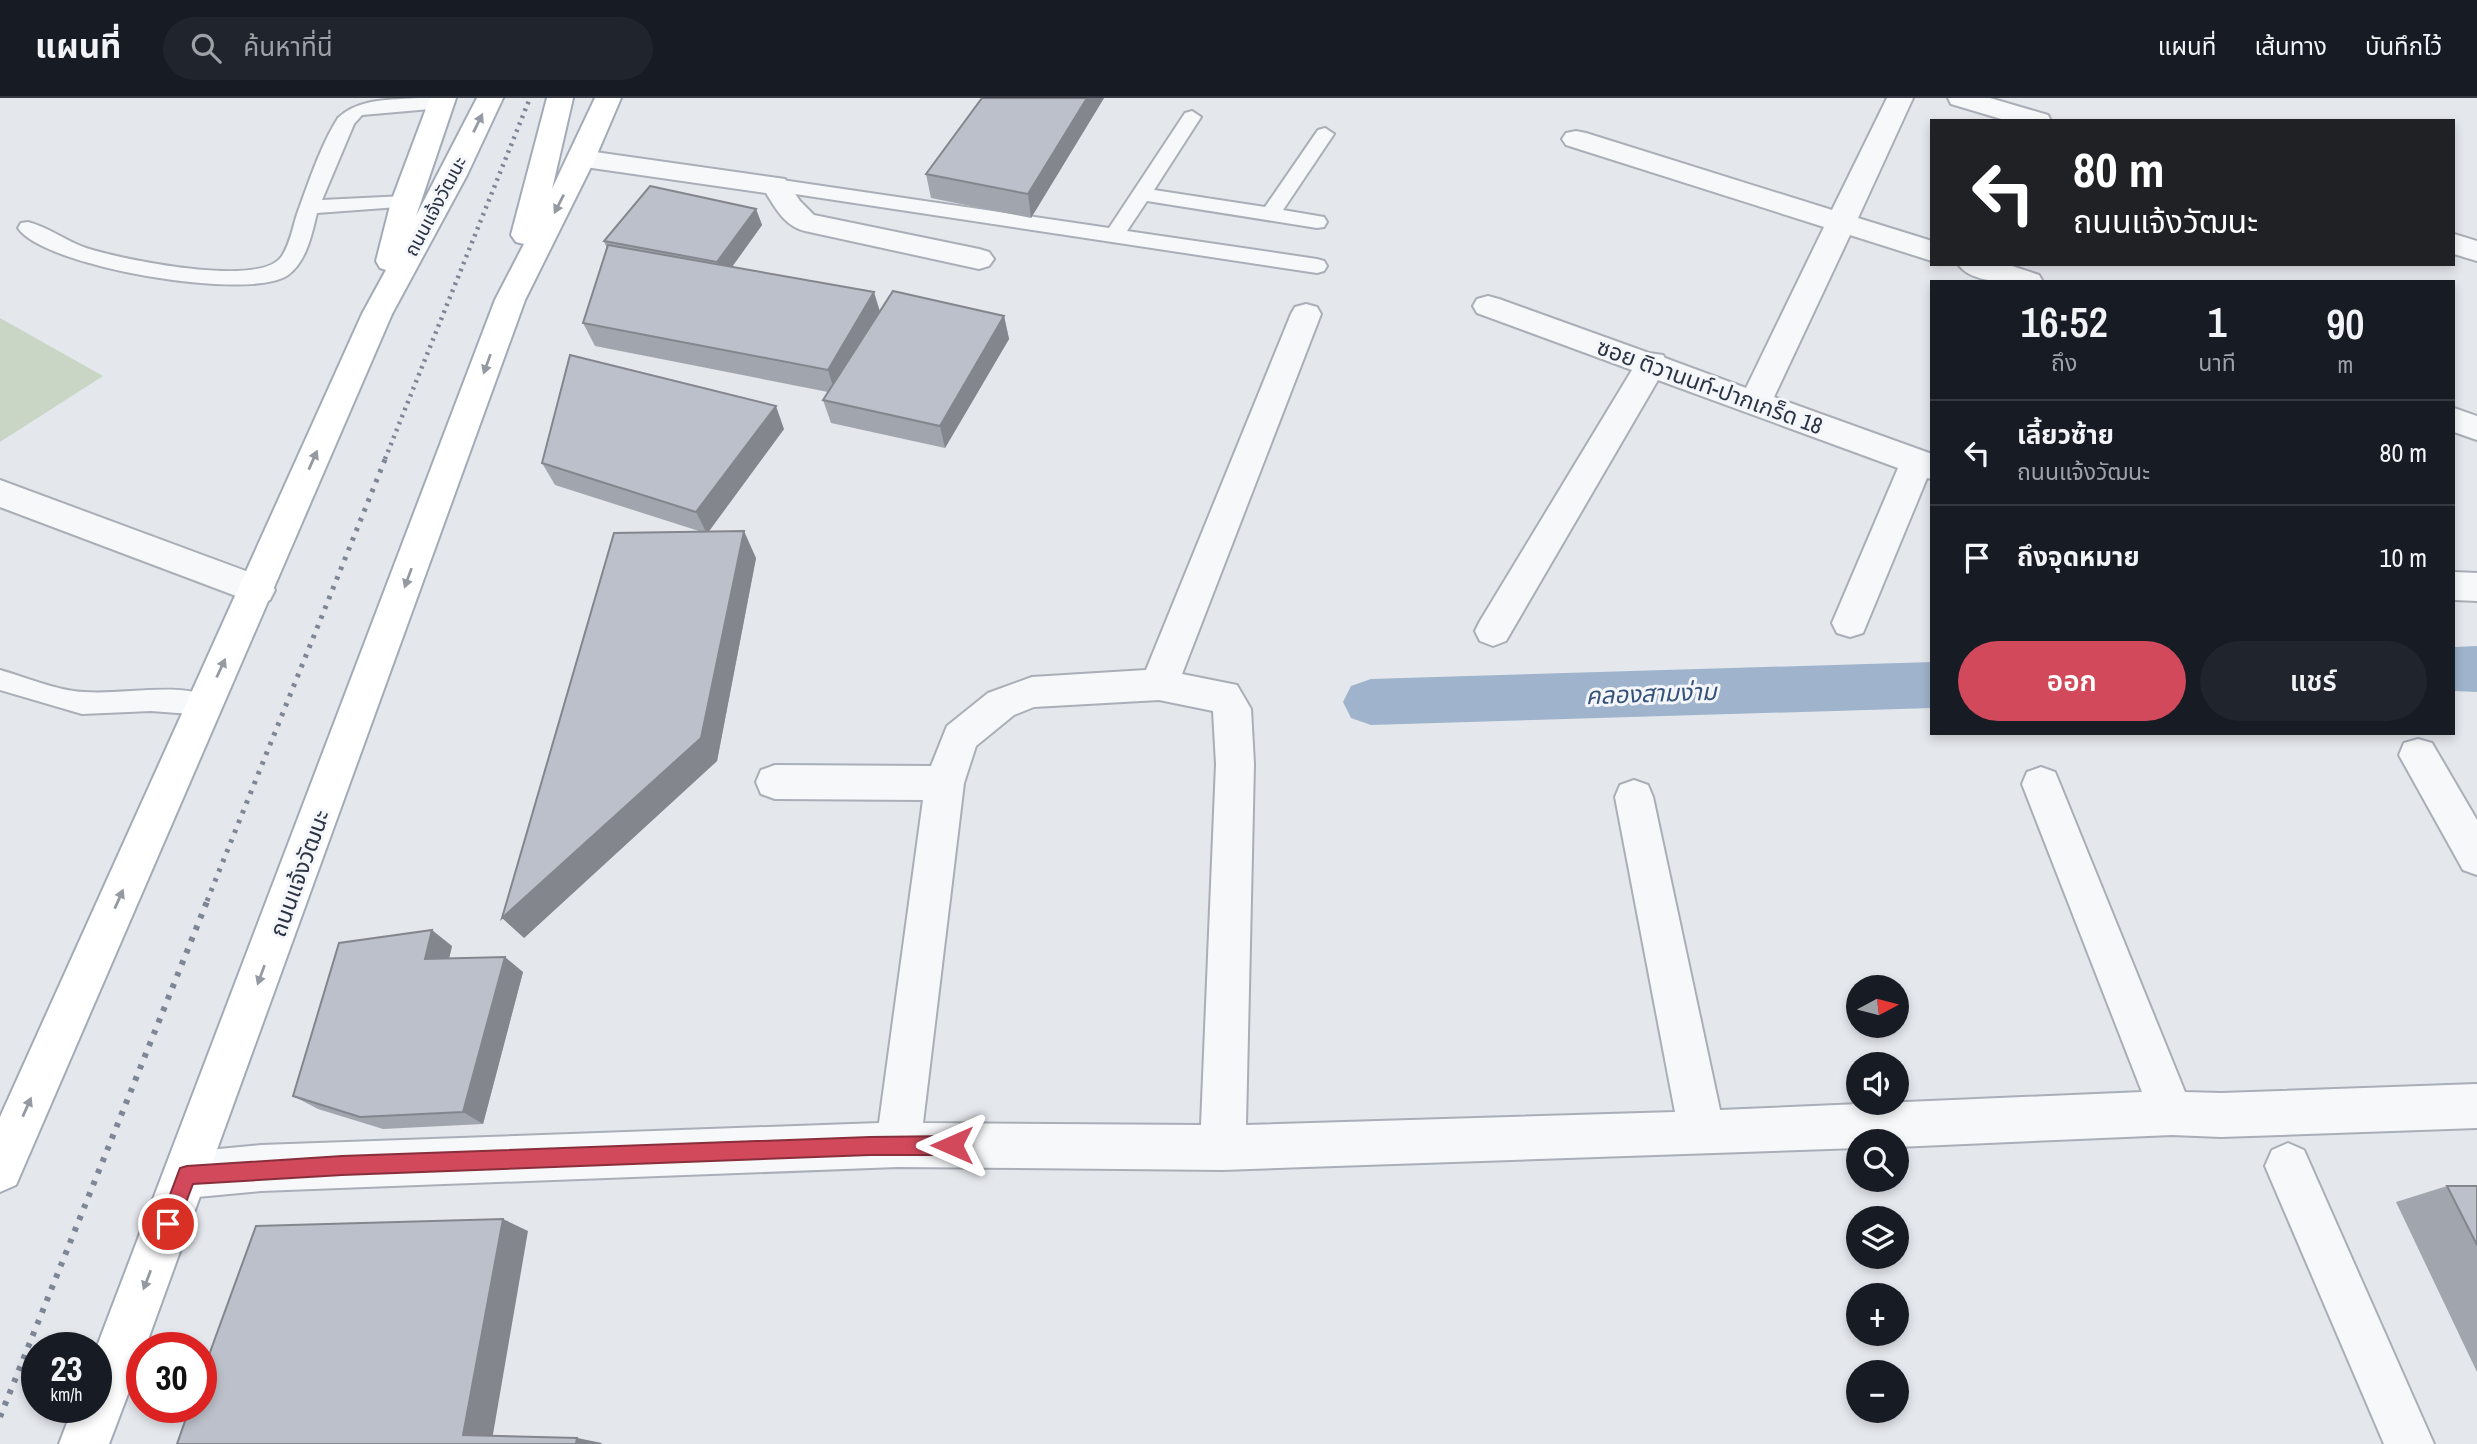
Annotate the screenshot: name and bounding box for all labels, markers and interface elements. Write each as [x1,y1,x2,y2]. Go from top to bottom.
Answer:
search box [163,17,653,80]
text: แผนที่ [35,24,121,68]
icon: search [187,29,225,67]
text: ค้นหาที่นี่ [243,29,333,64]
text: แผนที่ [2158,30,2216,62]
text: เส้นทาง [2254,30,2327,62]
text: บันทึกไว้ [2365,30,2442,62]
one-way arrow [472,113,484,133]
text: 80 m [2073,136,2165,202]
icon: left [1958,147,2049,238]
street label: ถนนแจ้งวัฒนะ [398,151,472,261]
one-way arrow [553,194,564,214]
text: ถนนแจ้งวัฒนะ [2073,200,2258,243]
text: 16:52 [2020,294,2108,350]
text: 1 [2207,294,2227,350]
text: 90 [2326,296,2365,352]
street label: ซอย ติวานนท์-ปากเกร็ด 18 [1593,331,1827,441]
text: ถึง [2051,347,2077,378]
text: นาที [2198,347,2236,378]
text: m [2338,349,2353,380]
one-way arrow [481,354,492,375]
text: เลี้ยวซ้าย [2017,417,2114,452]
icon: left [1958,434,1996,472]
text: 80 m [2380,435,2427,470]
one-way arrow [308,450,319,471]
text: ถนนแจ้งวัฒนะ [2017,456,2150,487]
icon: arrive [1958,539,1996,577]
text: ถึงจุดหมาย [2017,539,2140,574]
text: 10 m [2380,540,2427,575]
one-way arrow [402,567,413,588]
button: ออก [1958,641,2186,721]
button: แชร์ [2200,641,2427,721]
one-way arrow [215,658,226,678]
water label: คลองสามง่าม [1585,675,1719,711]
street label: ถนนแจ้งวัฒนะ [262,805,336,941]
one-way arrow [114,888,125,909]
one-way arrow [255,964,266,985]
north arrow [1846,975,1909,1038]
map controls [1846,975,1909,1423]
button: sound [1846,1052,1909,1115]
one-way arrow [21,1097,33,1117]
position arrow [915,1108,989,1182]
button: search [1846,1129,1909,1192]
pin [138,1194,198,1254]
icon: arrive [149,1205,187,1243]
button: layers [1846,1206,1909,1269]
one-way arrow [141,1269,152,1290]
button: + [1846,1283,1909,1346]
speed limit sign: 30 [126,1332,217,1423]
text: 23 [51,1345,82,1392]
button: − [1846,1360,1909,1423]
text: km/h [51,1382,83,1407]

